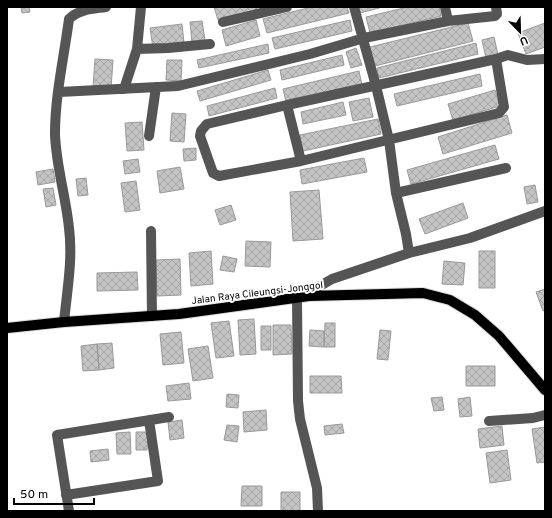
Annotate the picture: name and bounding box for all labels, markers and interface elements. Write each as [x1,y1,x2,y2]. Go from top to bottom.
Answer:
north arrow [500,12,540,52]
text: U [517,32,530,48]
street label: Jalan Raya Cileungsi-Jonggol [191,279,324,308]
scale bar [14,480,94,506]
text: 50 m [20,487,48,503]

